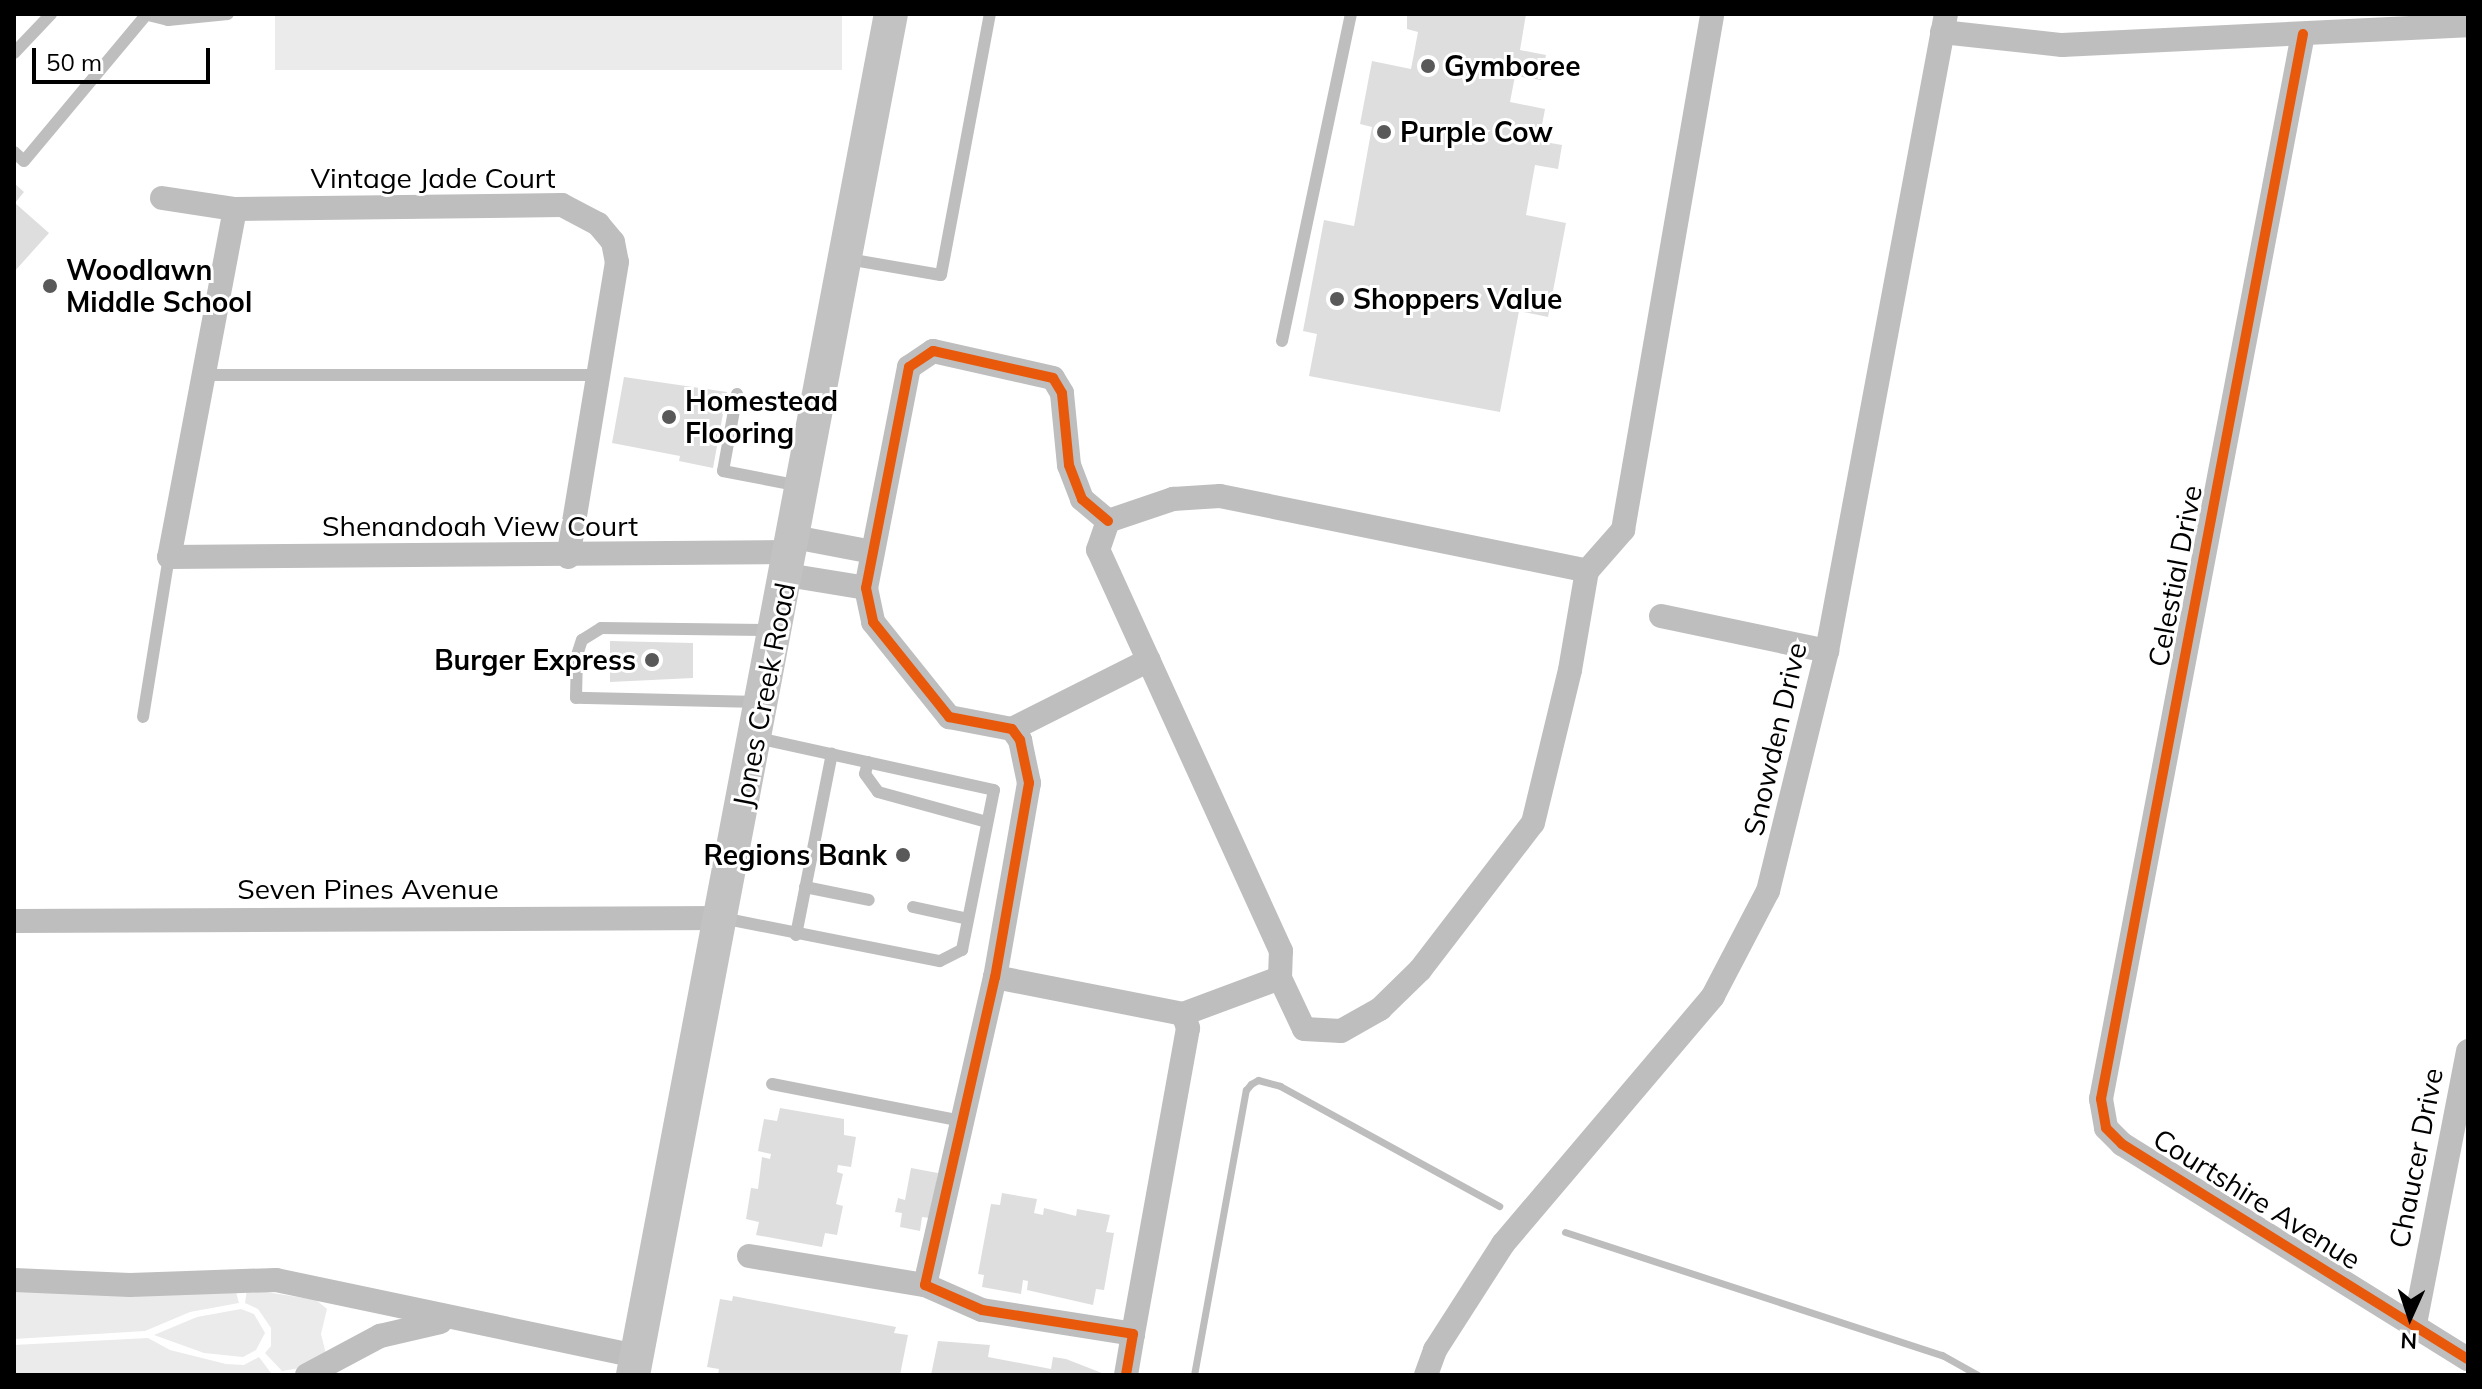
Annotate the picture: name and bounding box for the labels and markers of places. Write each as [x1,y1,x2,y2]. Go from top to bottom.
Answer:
place label: Gymboree [1444,49,1580,83]
marker: Gymboree [1419,57,1437,75]
place label: Purple Cow [1400,115,1553,149]
marker: Purple Cow [1375,123,1393,141]
place label: Woodlawn Middle School [66,253,252,319]
marker: Woodlawn Middle School [41,277,59,295]
place label: Shoppers Value [1353,282,1562,316]
marker: Shoppers Value [1328,290,1346,308]
place label: Homestead Flooring [685,384,838,450]
marker: Homestead Flooring [660,408,678,426]
place label: Burger Express [434,643,636,677]
marker: Burger Express [643,651,661,669]
place label: Regions Bank [703,838,887,872]
marker: Regions Bank [894,846,912,864]

